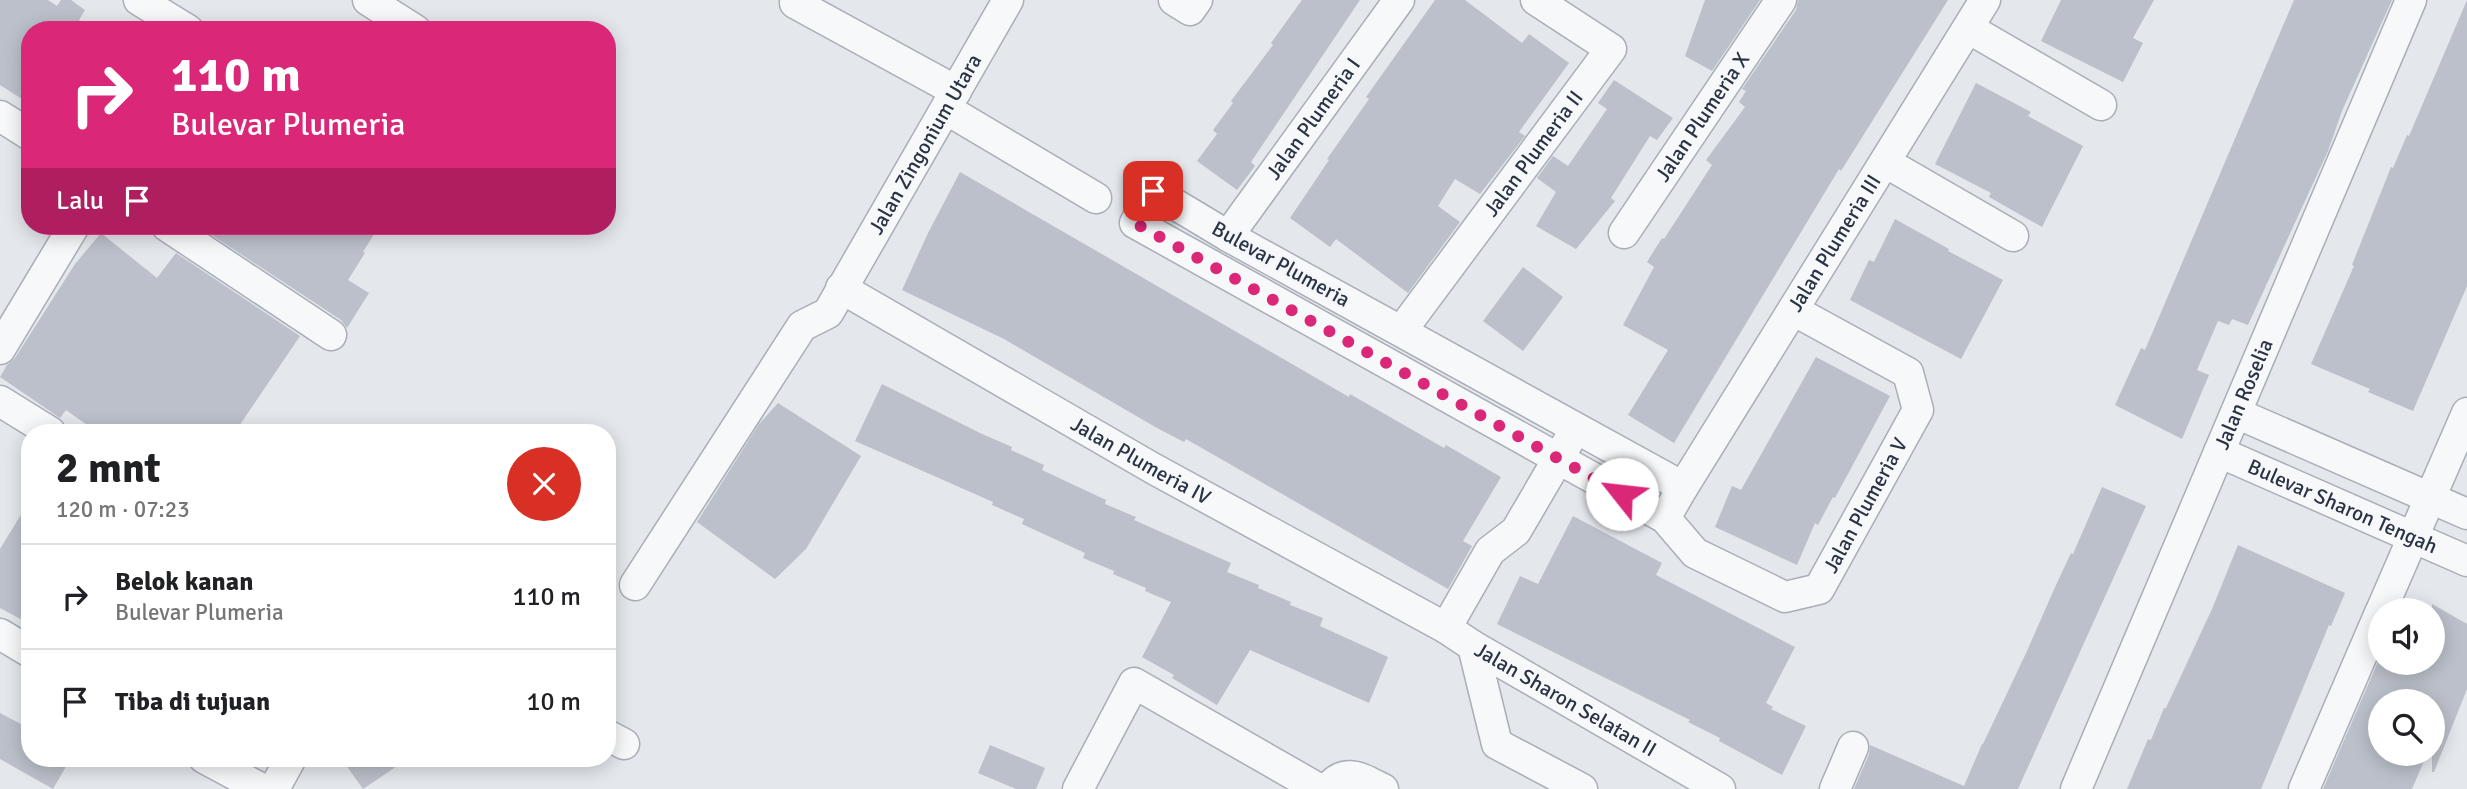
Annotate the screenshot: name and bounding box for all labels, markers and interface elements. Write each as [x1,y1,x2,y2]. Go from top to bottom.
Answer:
text: 110 m [171,45,301,105]
street label: Jalan Plumeria X [1649,47,1755,187]
icon: right [56,49,147,140]
street label: Jalan Zingonium Utara [863,49,987,239]
street label: Jalan Plumeria I [1260,53,1366,185]
street label: Jalan Plumeria II [1478,85,1589,222]
text: Bulevar Plumeria [171,105,406,144]
pin [1123,161,1183,221]
street label: Jalan Plumeria III [1782,170,1887,317]
icon: arrive [1134,172,1172,210]
icon: arrive [118,182,156,220]
text: Lalu [56,185,104,217]
street label: Bulevar Plumeria [1207,215,1355,313]
street label: Jalan Roselia [2209,335,2279,453]
street label: Jalan Plumeria IV [1066,411,1215,510]
street label: Jalan Plumeria V [1818,433,1913,577]
text: 2 mnt [56,443,161,494]
button: close [507,447,581,521]
street label: Bulevar Sharon Tengah [2244,453,2442,559]
position arrow [1585,457,1659,531]
text: 120 m · 07:23 [56,495,190,524]
text: Belok kanan [115,566,253,598]
icon: right [56,578,94,616]
text: 110 m [512,581,581,613]
text: Bulevar Plumeria [115,598,284,627]
map controls [2368,598,2445,766]
button: sound [2368,598,2445,675]
street label: Jalan Sharon Selatan II [1470,637,1661,762]
icon: arrive [56,683,94,721]
text: Tiba di tujuan [115,686,270,718]
text: 10 m [526,686,581,718]
button: search [2368,689,2445,766]

